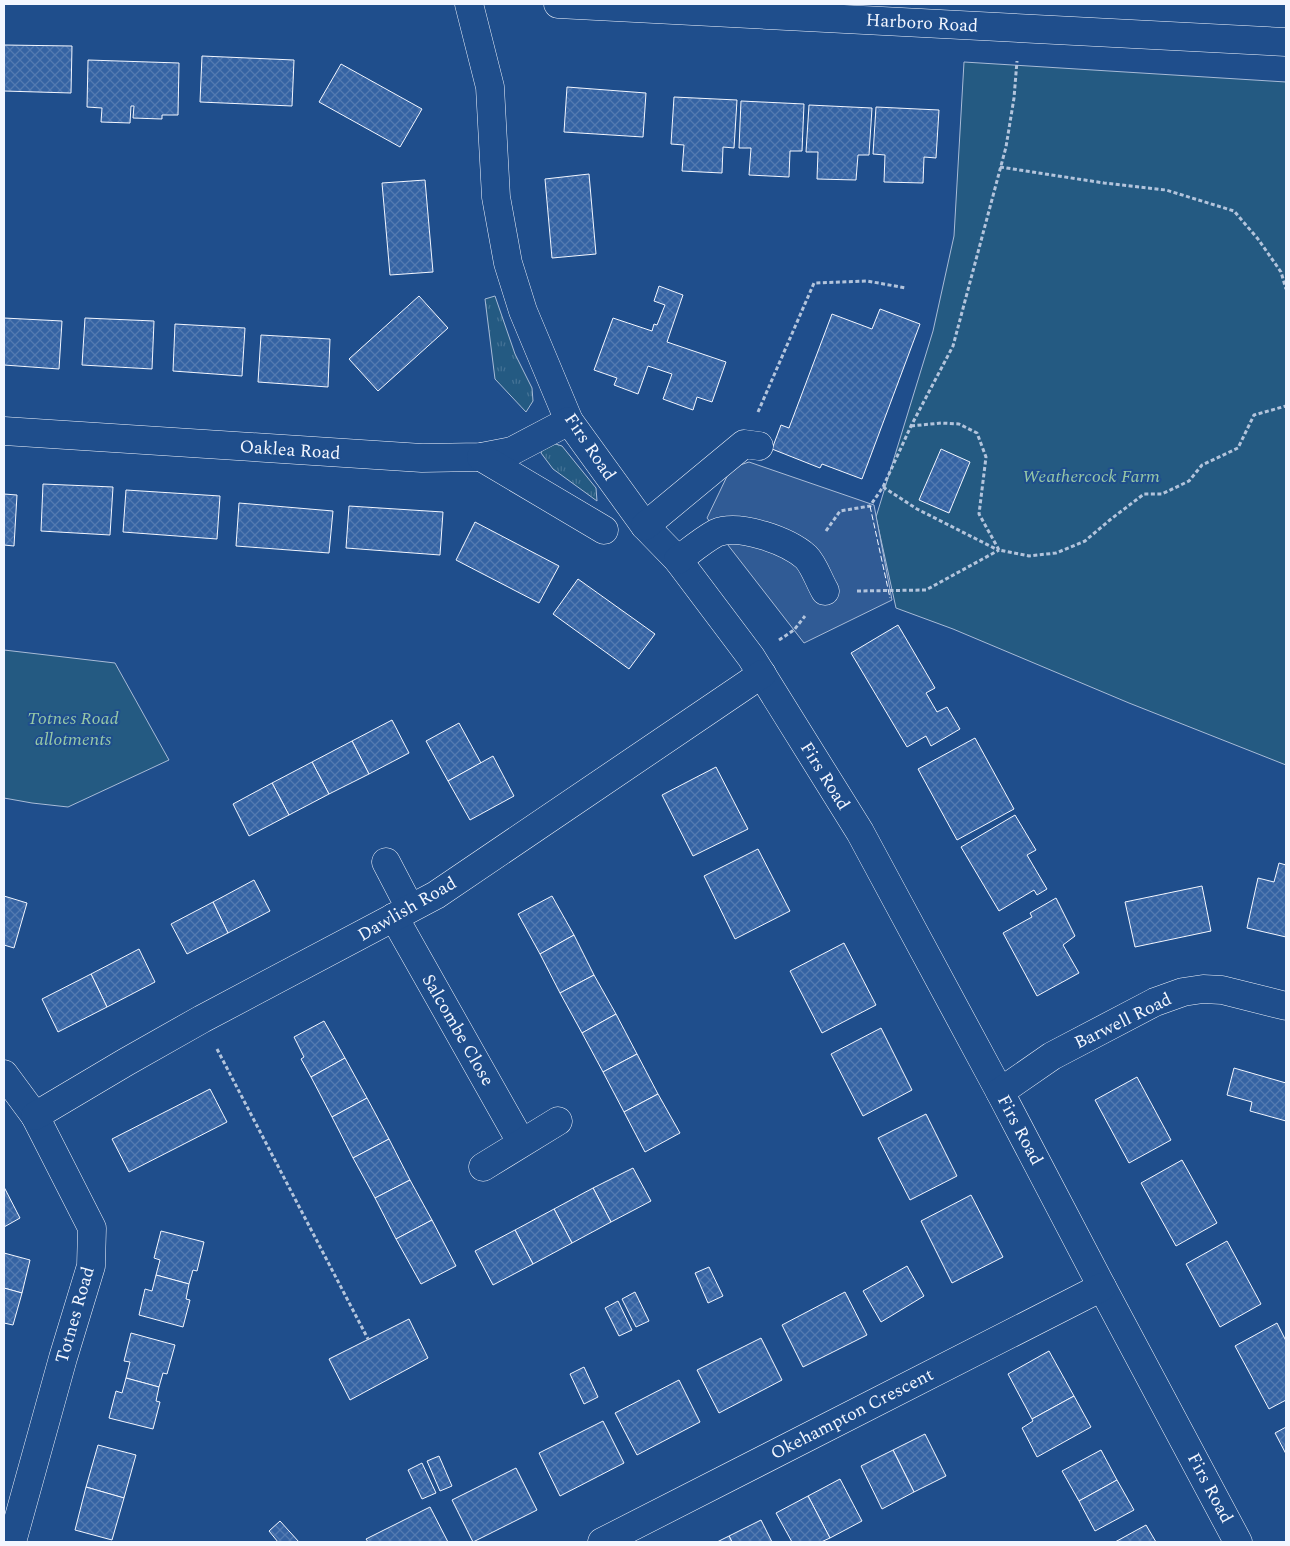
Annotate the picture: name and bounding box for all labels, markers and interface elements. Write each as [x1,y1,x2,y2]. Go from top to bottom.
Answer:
street label: Harboro Road [865,7,979,39]
street label: Firs Road [557,408,623,486]
street label: Oaklea Road [239,433,341,467]
park label: Weathercock Farm [1022,463,1160,490]
park label: Totnes Road allotments [27,705,119,753]
street label: Firs Road [793,736,857,816]
street label: Dawlish Road [352,870,462,948]
street label: Salcombe Close [415,969,501,1091]
street label: Barwell Road [1070,986,1176,1056]
street label: Firs Road [990,1090,1050,1170]
street label: Totnes Road [48,1263,102,1367]
street label: Okehampton Crescent [766,1361,938,1467]
street label: Firs Road [1180,1448,1240,1528]

